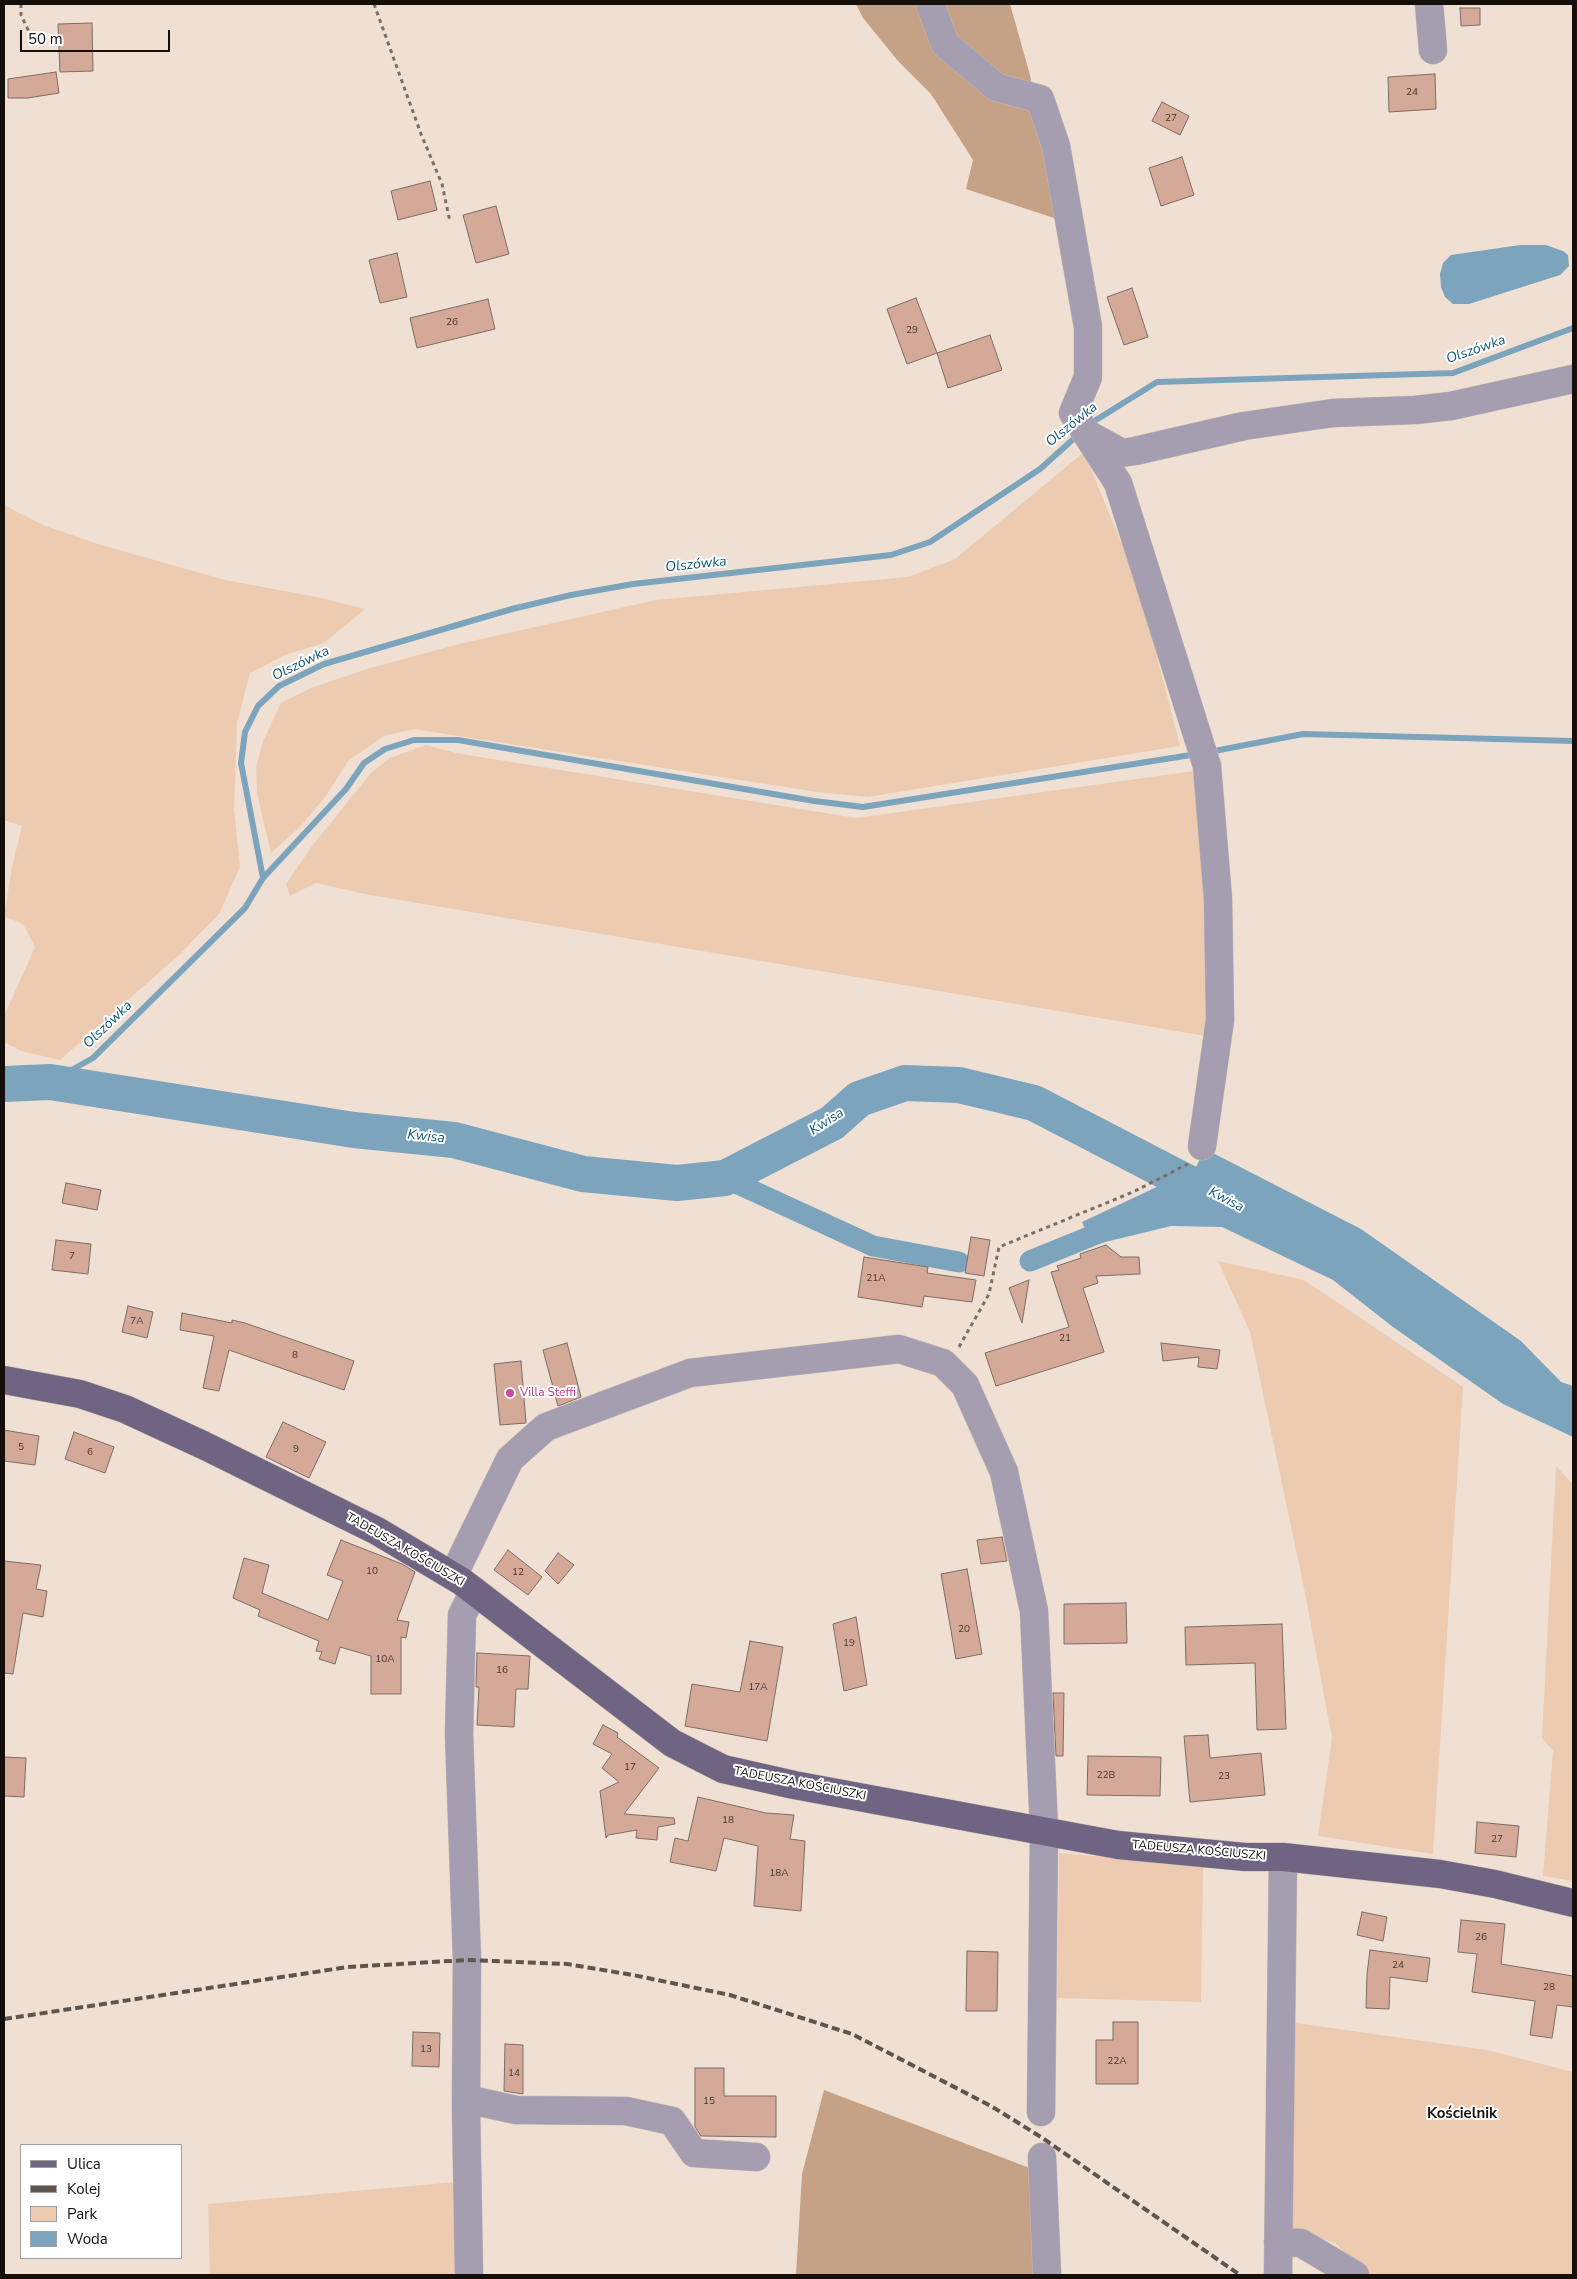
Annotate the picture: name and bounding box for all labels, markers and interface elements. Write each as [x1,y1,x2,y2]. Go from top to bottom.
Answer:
scale bar [22,20,172,52]
text: 50 m [28,29,63,49]
house number: 24 [1406,87,1418,99]
house number: 27 [1165,113,1177,125]
house number: 26 [446,317,458,329]
house number: 29 [906,325,918,337]
water label: Olszówka [1444,332,1508,368]
water label: Olszówka [1043,399,1101,451]
water label: Olszówka [664,553,728,577]
water label: Olszówka [270,643,332,685]
water label: Olszówka [80,998,136,1052]
water label: Kwisa [807,1105,847,1139]
water label: Kwisa [406,1127,446,1147]
water label: Kwisa [1205,1184,1247,1216]
house number: 7 [69,1251,75,1263]
house number: 21A [866,1273,886,1285]
house number: 7A [130,1316,144,1328]
house number: 21 [1059,1333,1071,1345]
house number: 8 [292,1350,298,1362]
place label: Villa Steffi [520,1386,576,1400]
marker: Villa Steffi [504,1387,516,1399]
house number: 5 [18,1442,24,1454]
house number: 9 [293,1444,299,1456]
house number: 6 [87,1447,93,1459]
street label: TADEUSZA KOŚCIUSZKI [343,1510,467,1590]
house number: 10 [366,1566,378,1578]
house number: 12 [512,1567,524,1579]
house number: 20 [958,1624,970,1636]
house number: 19 [843,1638,855,1650]
house number: 10A [375,1654,395,1666]
house number: 16 [496,1665,508,1677]
house number: 17A [748,1682,768,1694]
house number: 17 [624,1762,636,1774]
street label: TADEUSZA KOŚCIUSZKI [733,1764,867,1804]
house number: 22B [1097,1770,1115,1782]
house number: 23 [1218,1771,1230,1783]
house number: 18 [722,1815,734,1827]
house number: 27 [1491,1834,1503,1846]
street label: TADEUSZA KOŚCIUSZKI [1131,1838,1267,1864]
house number: 18A [769,1868,789,1880]
house number: 26 [1475,1932,1487,1944]
house number: 24 [1392,1960,1404,1972]
house number: 28 [1543,1982,1555,1994]
house number: 13 [420,2044,432,2056]
house number: 22A [1107,2056,1127,2068]
house number: 14 [508,2068,520,2080]
house number: 15 [703,2096,715,2108]
district label: Kościelnik [1427,2105,1497,2123]
legend [20,2144,182,2259]
text: Ulica [67,2154,101,2174]
text: Kolej [67,2179,100,2199]
text: Park [67,2204,97,2224]
text: Woda [67,2229,108,2249]

